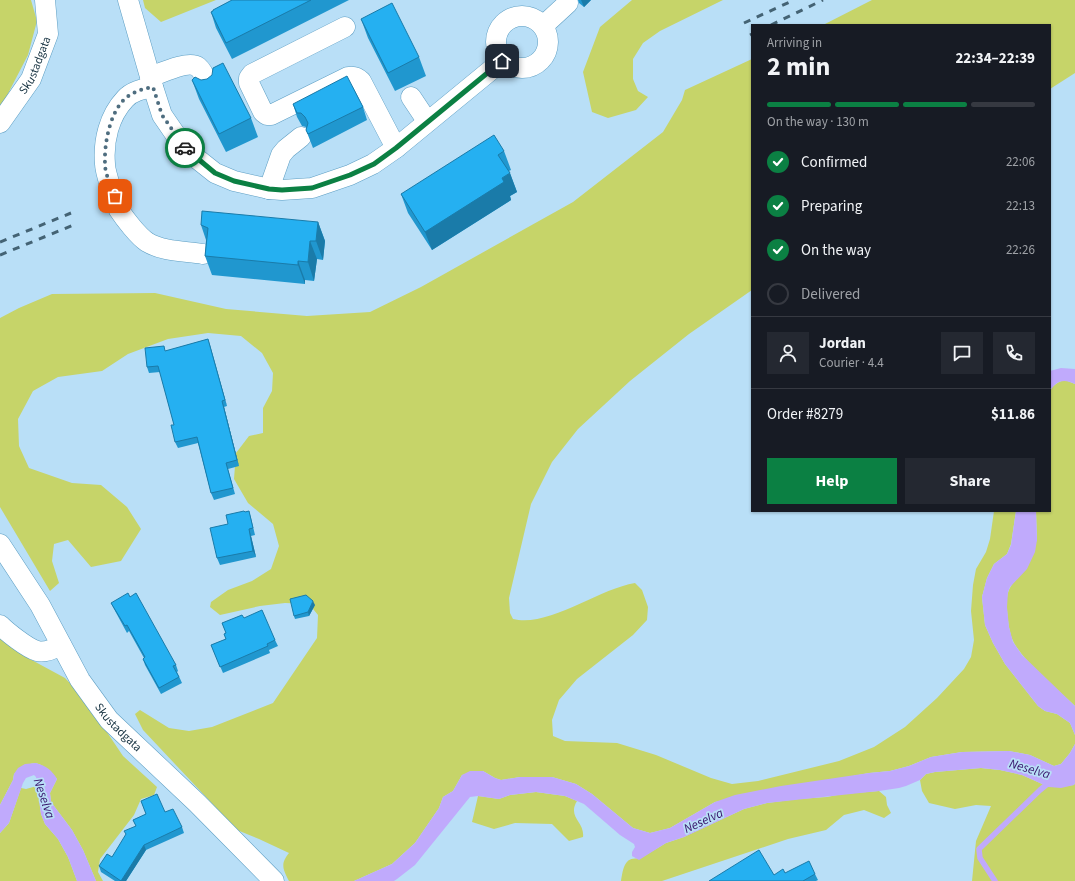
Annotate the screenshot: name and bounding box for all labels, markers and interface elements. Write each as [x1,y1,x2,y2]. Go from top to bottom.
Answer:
street label: Skustadgata [15,34,55,98]
text: Arriving in [767,34,822,52]
pin [485,44,519,78]
text: 2 min [767,48,830,85]
text: 22:34–22:39 [955,48,1035,69]
icon: home [491,50,513,72]
text: On the way · 130 m [767,113,869,131]
courier [165,128,205,168]
icon: car [174,137,196,159]
icon: check [767,151,789,173]
text: Confirmed [801,152,867,173]
text: 22:06 [1006,153,1035,171]
pin [98,179,132,213]
icon: bag [104,185,126,207]
icon: check [767,195,789,217]
text: Preparing [801,196,862,217]
text: 22:13 [1006,197,1035,215]
icon: check [767,239,789,261]
text: On the way [801,240,871,261]
text: 22:26 [1006,241,1035,259]
text: Delivered [801,284,860,305]
button: person [767,332,809,374]
button: chat [941,332,983,374]
button: phone [993,332,1035,374]
text: Jordan [819,333,866,354]
text: Courier · 4.4 [819,354,884,372]
text: Order #8279 [767,404,843,425]
text: $11.86 [991,404,1035,425]
button: Help [767,458,897,504]
button: Share [905,458,1035,504]
street label: Skustadgata [90,700,145,756]
water label: Neselva [1007,755,1052,783]
water label: Neselva [29,776,59,821]
water label: Neselva [681,804,726,838]

